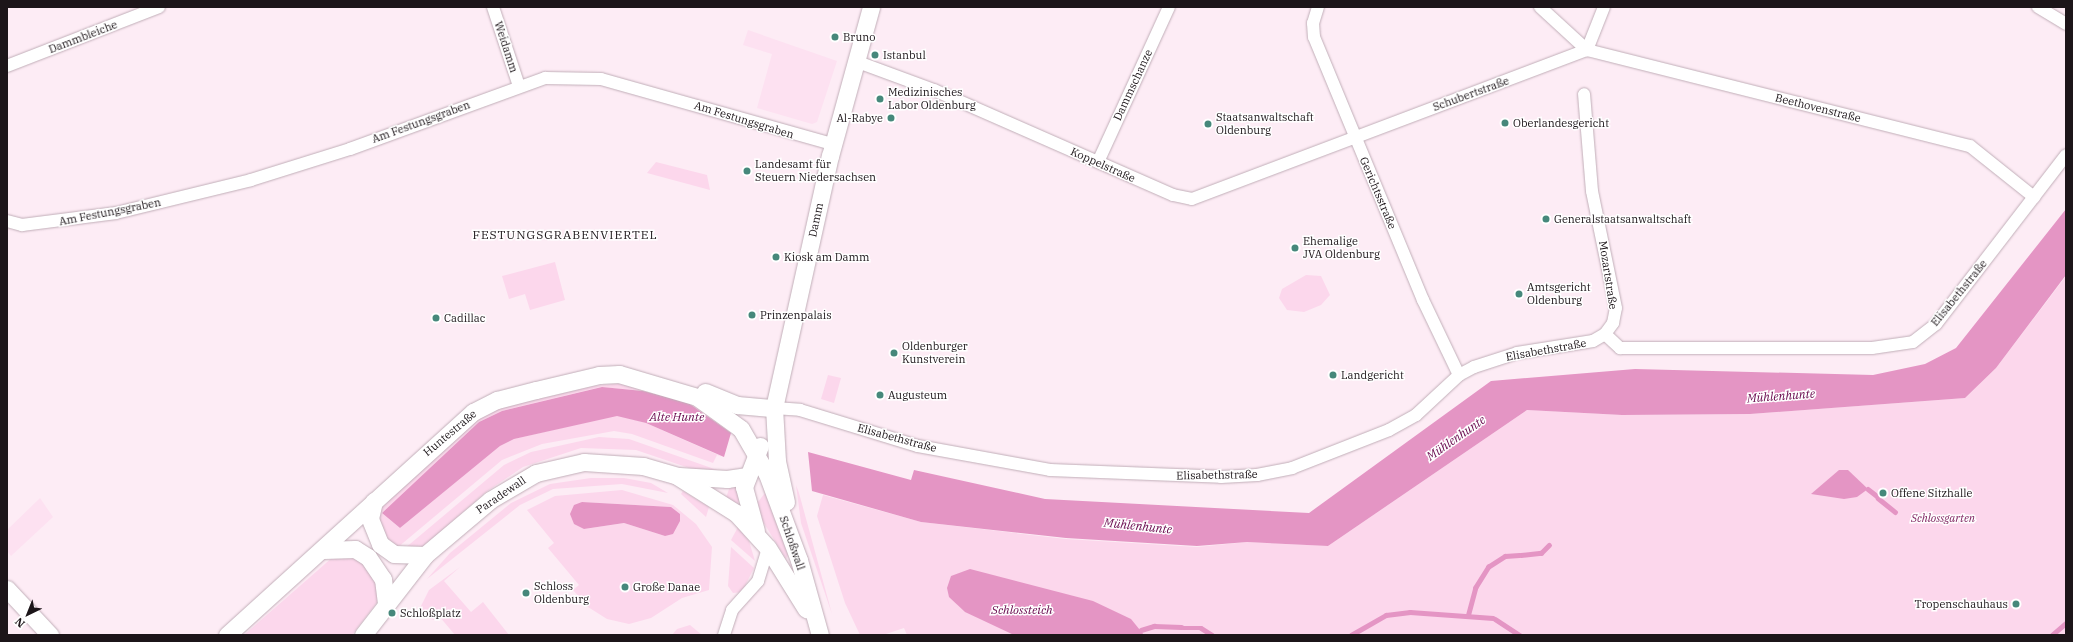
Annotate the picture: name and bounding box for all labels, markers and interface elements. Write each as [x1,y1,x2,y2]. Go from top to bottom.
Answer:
street label: Dammbleiche [47,18,119,56]
street label: Weidamm [492,20,520,74]
place label: Bruno [843,30,876,44]
marker: Bruno [830,32,840,42]
street label: Dammschanze [1111,47,1155,123]
place label: Istanbul [883,48,926,62]
marker: Istanbul [870,50,880,60]
street label: Schubertstraße [1431,74,1511,114]
place label: Medizinisches Labor Oldenburg [888,86,976,112]
street label: Beethovenstraße [1774,91,1862,125]
marker: Medizinisches Labor Oldenburg [875,94,885,104]
street label: Am Festungsgraben [370,98,472,146]
street label: Am Festungsgraben [693,99,795,141]
place label: Al-Rabye [836,111,883,125]
place label: Staatsanwaltschaft Oldenburg [1216,111,1314,137]
marker: Al-Rabye [886,113,896,123]
place label: Oberlandesgericht [1513,116,1609,130]
marker: Oberlandesgericht [1500,118,1510,128]
marker: Staatsanwaltschaft Oldenburg [1203,119,1213,129]
street label: Koppelstraße [1069,145,1137,185]
street label: Gerichtsstraße [1357,155,1399,231]
place label: Landesamt für Steuern Niedersachsen [755,158,876,184]
marker: Landesamt für Steuern Niedersachsen [742,166,752,176]
street label: Am Festungsgraben [58,196,162,228]
street label: Damm [806,202,826,238]
place label: Generalstaatsanwaltschaft [1554,212,1691,226]
marker: Generalstaatsanwaltschaft [1541,214,1551,224]
district label: FESTUNGSGRABENVIERTEL [472,228,658,242]
place label: Ehemalige JVA Oldenburg [1303,235,1380,261]
street label: Mozartstraße [1596,240,1620,310]
marker: Ehemalige JVA Oldenburg [1290,243,1300,253]
place label: Kiosk am Damm [784,250,870,264]
marker: Kiosk am Damm [771,252,781,262]
street label: Elisabethstraße [1928,257,1990,329]
place label: Amtsgericht Oldenburg [1527,281,1591,307]
marker: Amtsgericht Oldenburg [1514,289,1524,299]
place label: Prinzenpalais [760,308,832,322]
marker: Prinzenpalais [747,310,757,320]
place label: Cadillac [444,311,485,325]
marker: Cadillac [431,313,441,323]
street label: Elisabethstraße [1505,336,1587,364]
place label: Oldenburger Kunstverein [902,340,968,366]
marker: Oldenburger Kunstverein [889,348,899,358]
place label: Landgericht [1341,368,1404,382]
marker: Landgericht [1328,370,1338,380]
water label: Mühlenhunte [1746,386,1816,406]
place label: Augusteum [888,388,947,402]
marker: Augusteum [875,390,885,400]
street label: Huntestraße [421,407,479,459]
water label: Alte Hunte [650,410,704,424]
water label: Mühlenhunte [1424,413,1488,463]
street label: Elisabethstraße [856,421,938,455]
street label: Elisabethstraße [1176,468,1258,482]
street label: Paradewall [474,474,528,516]
place label: Offene Sitzhalle [1891,486,1972,500]
marker: Offene Sitzhalle [1878,488,1888,498]
park label: Schlossgarten [1911,511,1975,525]
street label: Schloßwall [777,514,807,572]
water label: Mühlenhunte [1103,515,1173,537]
place label: Schloss Oldenburg [534,580,589,606]
place label: Große Danae [633,580,700,594]
marker: Große Danae [620,582,630,592]
marker: Schloss Oldenburg [521,588,531,598]
north arrow [8,594,48,634]
place label: Tropenschauhaus [1914,597,2008,611]
marker: Tropenschauhaus [2011,599,2021,609]
water label: Schlossteich [991,603,1053,617]
place label: Schloßplatz [400,606,461,620]
marker: Schloßplatz [387,608,397,618]
text: N [12,615,28,631]

